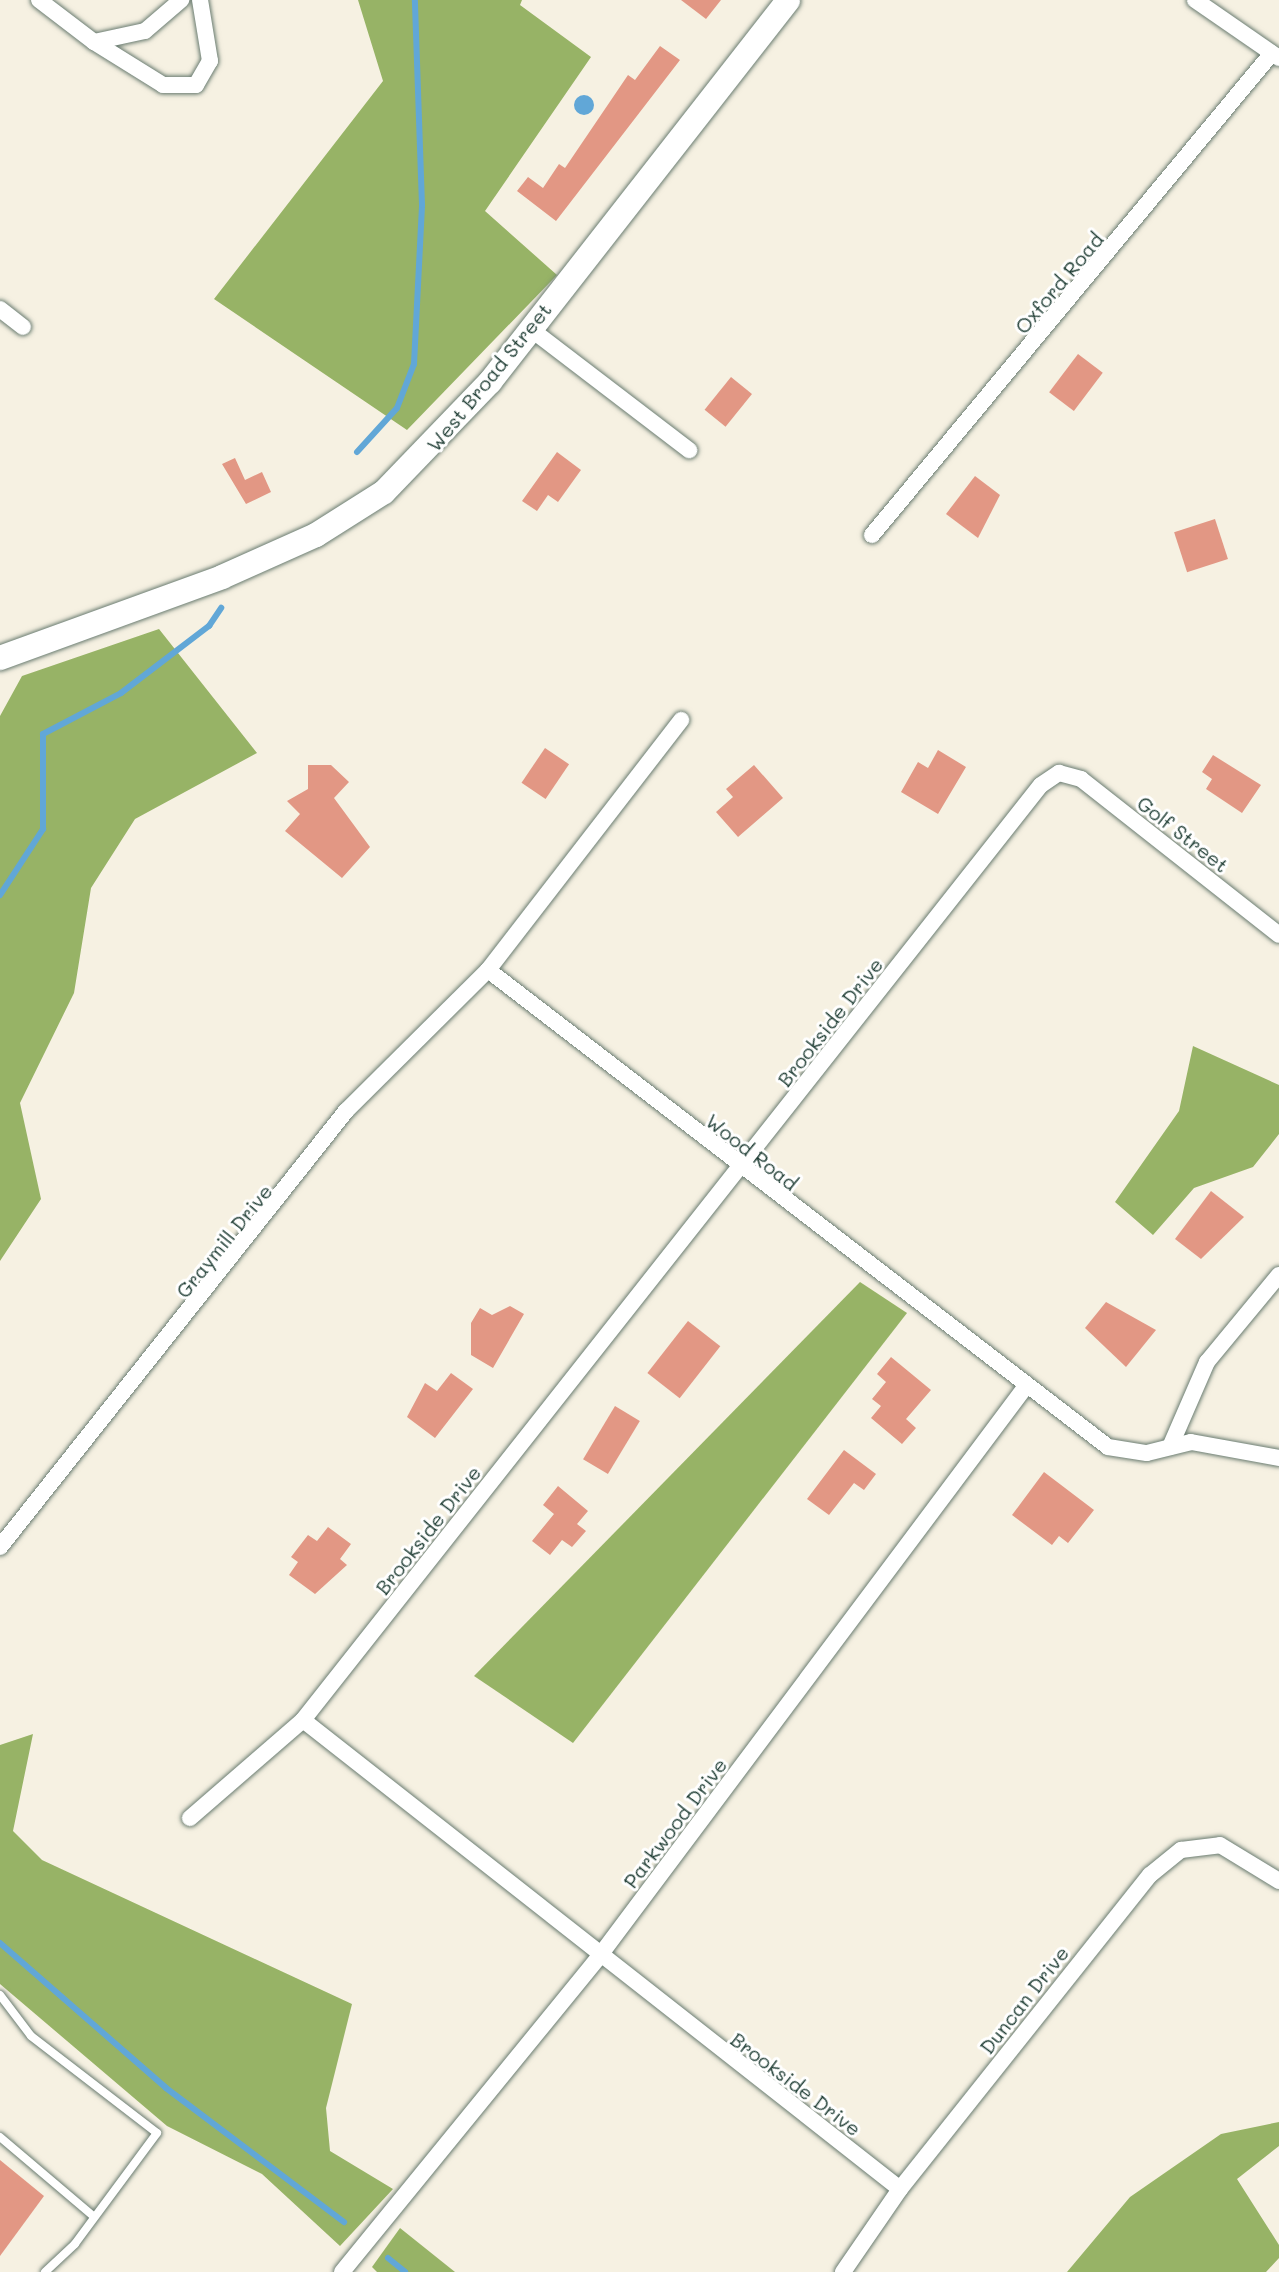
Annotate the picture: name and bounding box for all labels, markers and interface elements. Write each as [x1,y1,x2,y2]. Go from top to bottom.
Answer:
street label: Oxford Road [1010,228,1108,338]
street label: West Broad Street [422,298,556,456]
street label: Golf Street [1132,791,1234,877]
street label: Brookside Drive [772,953,888,1091]
street label: Wood Road [701,1109,803,1195]
street label: Graymill Drive [171,1179,277,1303]
street label: Brookside Drive [370,1461,486,1599]
street label: Parkwood Drive [618,1753,732,1893]
street label: Duncan Drive [974,1941,1074,2059]
street label: Brookside Drive [726,2027,866,2141]

